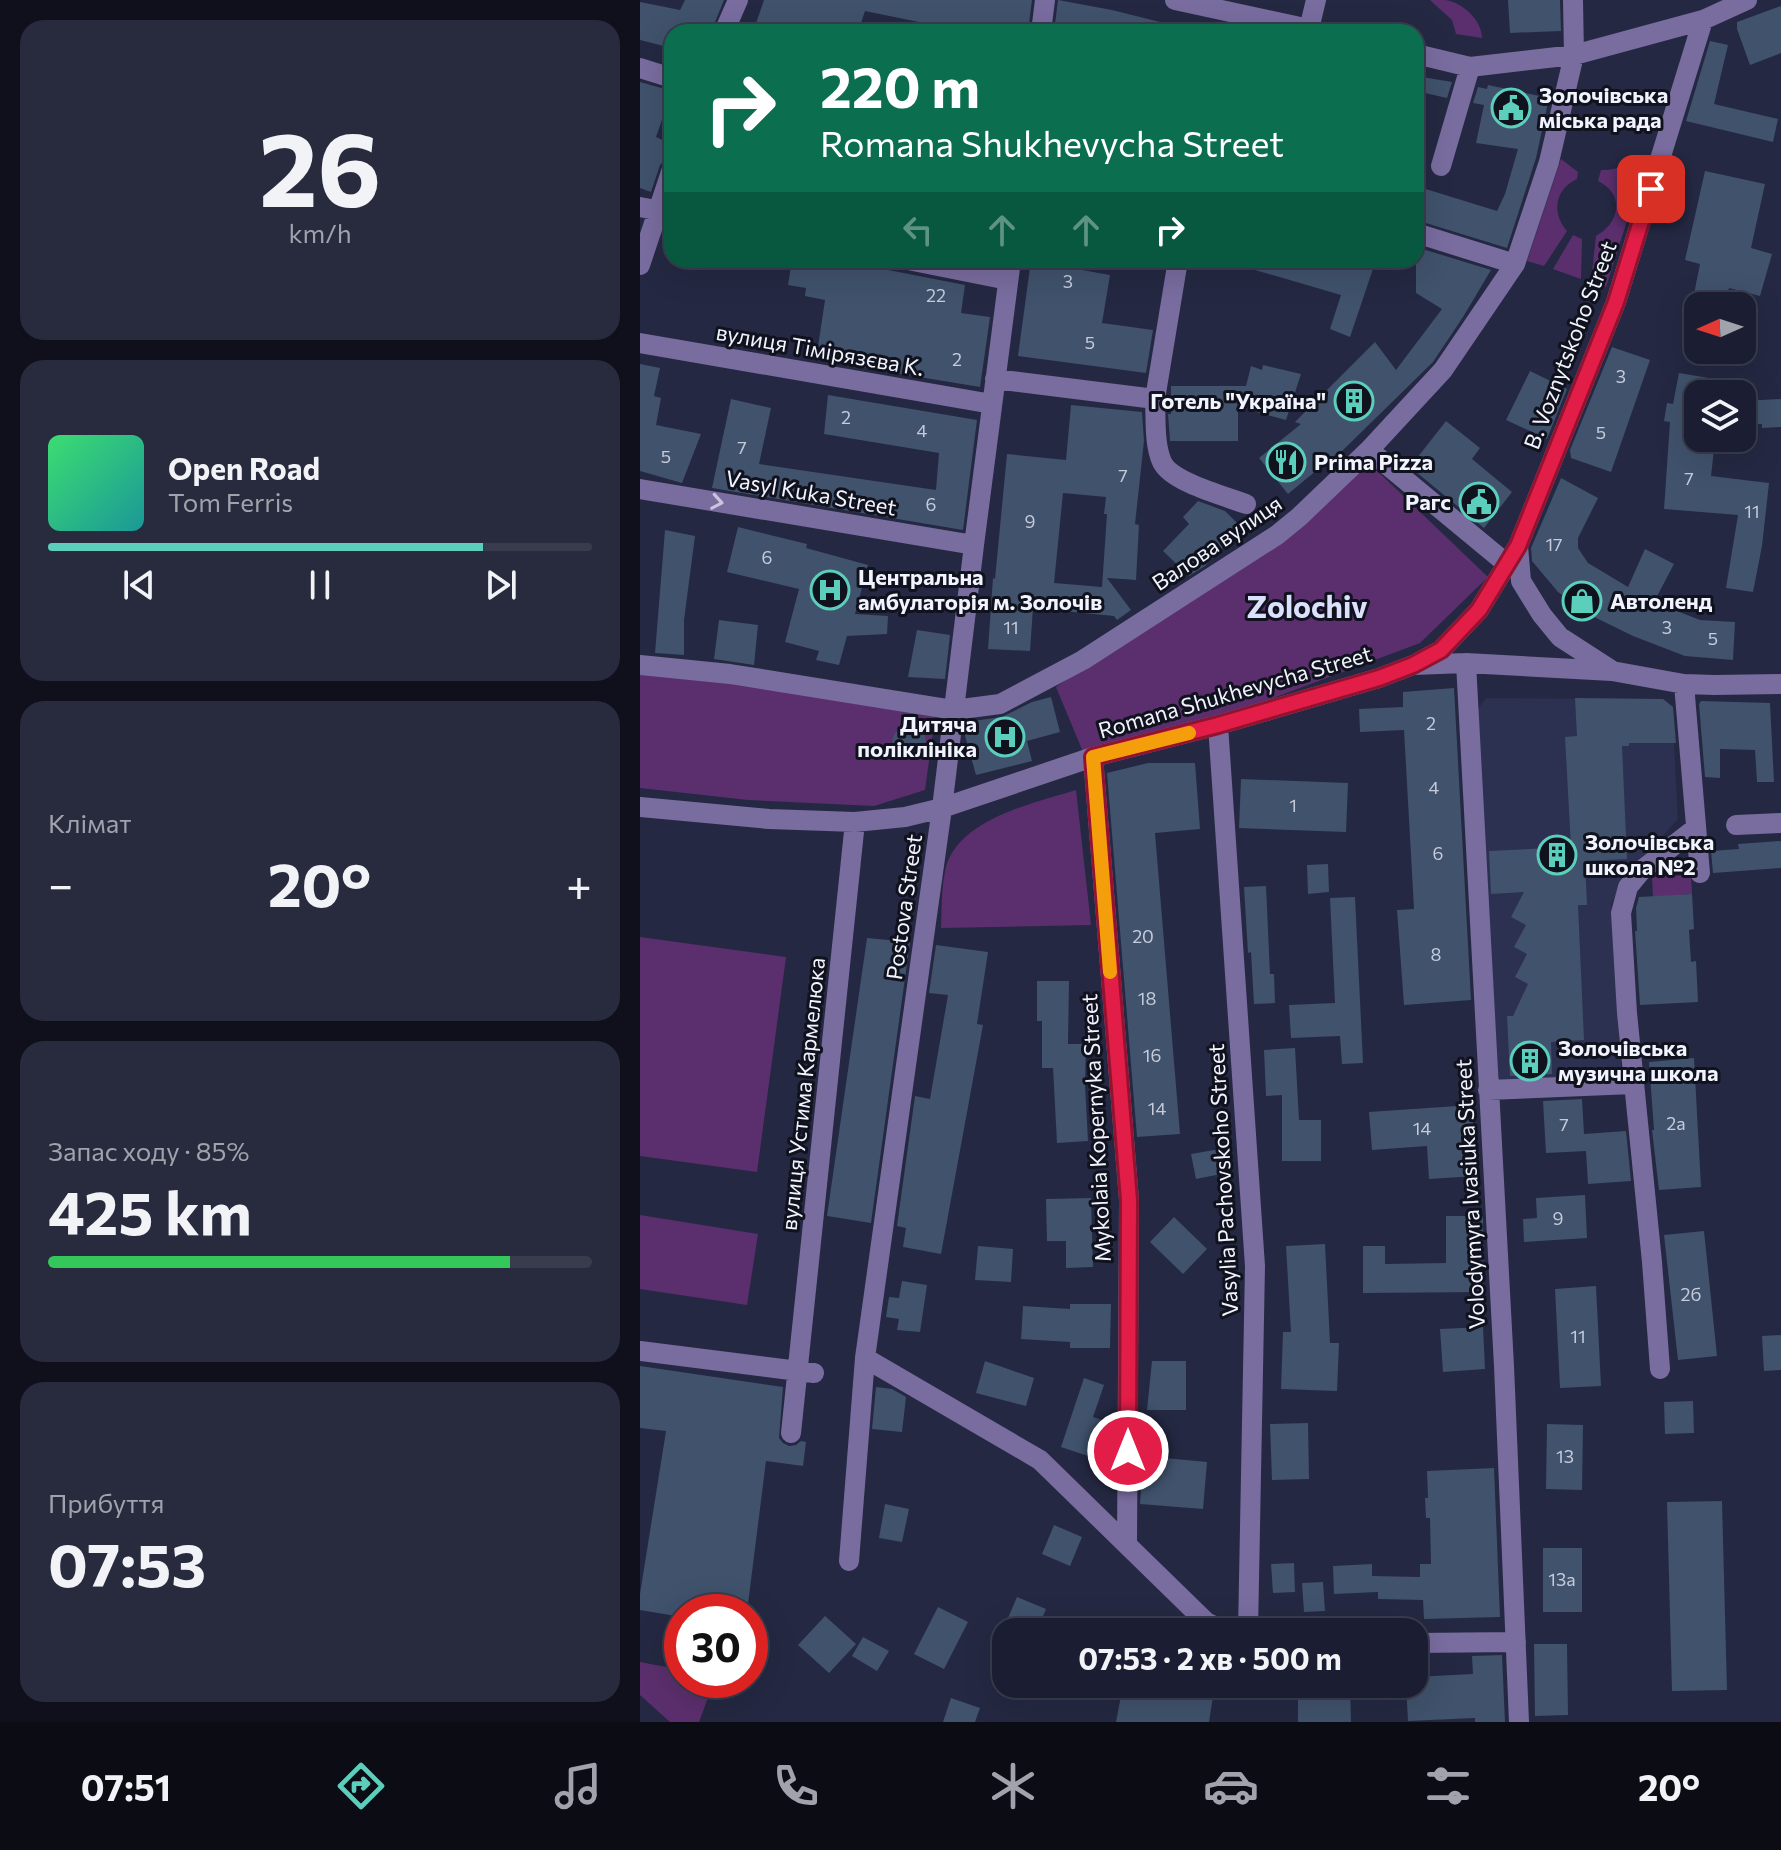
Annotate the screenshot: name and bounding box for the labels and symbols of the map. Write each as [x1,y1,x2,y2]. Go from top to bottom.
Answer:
place label: Золочівська міська рада [1539,81,1668,133]
public building icon: Золочівська міська рада [1490,87,1532,129]
pin [1617,155,1685,223]
street label: B. Voznytskoho Street [1517,237,1622,453]
house number: 3 [1063,270,1073,292]
house number: 22 [926,284,946,306]
north arrow [1684,292,1756,364]
street label: вулиця Тімірязєва К. [714,318,926,381]
house number: 5 [1085,331,1095,353]
house number: 2 [952,348,962,370]
house number: 3 [1616,365,1626,387]
building icon: Готель "Україна" [1333,380,1375,422]
place label: Готель "Україна" [1150,387,1326,414]
house number: 2 [841,406,851,428]
house number: 4 [917,419,928,441]
house number: 5 [1596,421,1606,443]
house number: 7 [737,436,747,458]
restaurant icon: Prima Pizza [1265,441,1307,483]
house number: 5 [661,445,671,467]
place label: Prima Pizza [1314,448,1433,475]
street label: Vasyl Kuka Street [724,464,899,521]
house number: 7 [1118,464,1128,486]
house number: 7 [1684,467,1694,489]
public building icon: Рагс [1458,481,1500,523]
place label: Рагс [1405,488,1451,515]
street label: Валова вулиця [1147,489,1287,596]
one-way arrow [710,492,724,509]
house number: 6 [926,493,936,515]
house number: 11 [1744,500,1760,522]
house number: 9 [1025,510,1035,532]
house number: 17 [1545,533,1563,555]
house number: 6 [762,546,772,568]
place label: Центральна амбулаторія м. Золочів [858,563,1102,615]
hospital icon: Центральна амбулаторія м. Золочів [809,569,851,611]
shop icon: Автоленд [1561,580,1603,622]
district label: Zolochiv [1246,587,1368,624]
place label: Автоленд [1610,587,1713,614]
house number: 11 [1003,616,1019,638]
house number: 3 [1662,616,1672,638]
house number: 5 [1708,627,1718,649]
street label: Romana Shukhevycha Street [1095,639,1375,744]
place label: Дитяча поліклініка [857,710,977,762]
house number: 2 [1426,712,1436,734]
hospital icon: Дитяча поліклініка [984,716,1026,758]
house number: 4 [1429,776,1440,798]
house number: 1 [1289,794,1297,816]
place label: Золочівська школа №2 [1585,828,1714,880]
street label: Postova Street [880,832,927,982]
building icon: Золочівська школа №2 [1536,834,1578,876]
house number: 6 [1433,842,1443,864]
house number: 20 [1132,925,1154,947]
house number: 8 [1431,943,1442,965]
street label: вулиця Устима Кармелюка [775,956,830,1232]
house number: 18 [1138,987,1156,1009]
street label: Mykolaia Kopernyka Street [1075,993,1116,1263]
place label: Золочівська музична школа [1558,1034,1718,1086]
building icon: Золочівська музична школа [1509,1040,1551,1082]
street label: Vasylia Pachovskoho Street [1202,1043,1243,1317]
house number: 16 [1143,1044,1161,1066]
street label: Volodymyra Ivasiuka Street [1449,1058,1490,1330]
house number: 14 [1148,1097,1166,1119]
house number: 2а [1666,1112,1686,1134]
house number: 7 [1559,1113,1569,1135]
house number: 14 [1413,1117,1431,1139]
house number: 9 [1553,1207,1563,1229]
house number: 2б [1681,1283,1702,1305]
house number: 11 [1570,1325,1586,1347]
position arrow [1086,1409,1170,1493]
house number: 13 [1556,1445,1574,1467]
house number: 13а [1548,1568,1576,1590]
speed limit sign: 30 [664,1594,768,1698]

